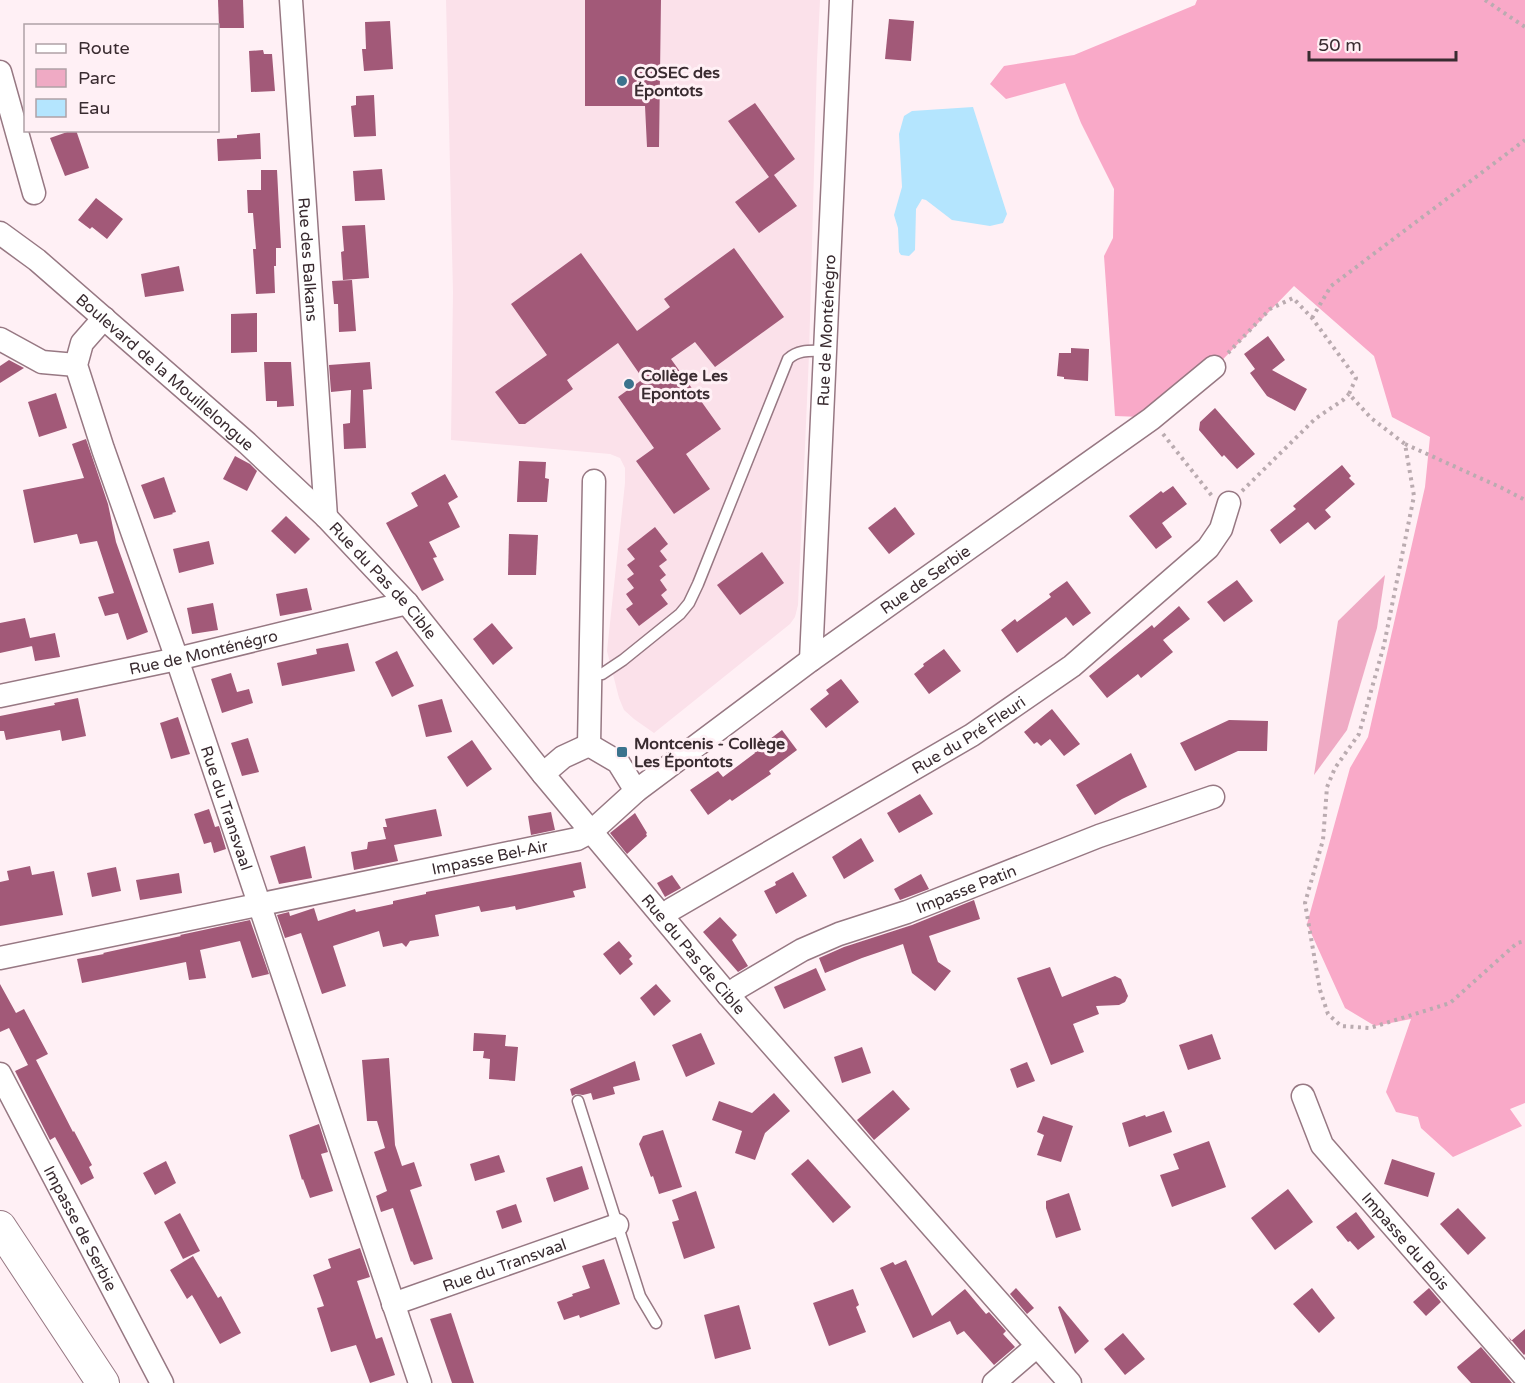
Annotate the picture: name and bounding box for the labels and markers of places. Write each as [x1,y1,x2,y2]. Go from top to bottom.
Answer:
place label: COSEC des Épontots [634,63,720,101]
marker: COSEC des Épontots [615,74,629,88]
place label: Collège Les Epontots [641,366,728,404]
marker: Collège Les Epontots [622,377,636,391]
place label: Montcenis - Collège Les Épontots [634,734,785,772]
marker: Montcenis - Collège Les Épontots [615,745,629,759]

